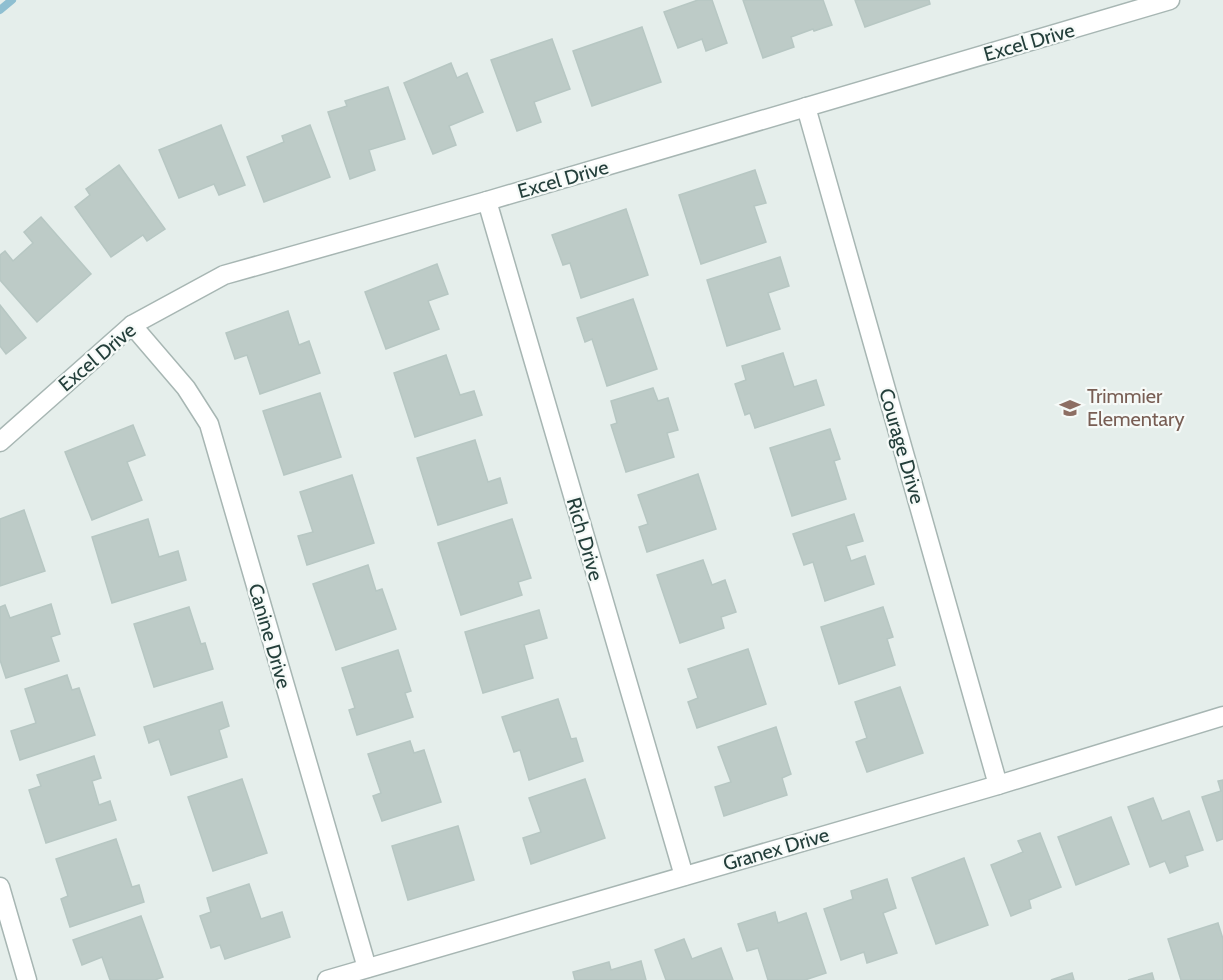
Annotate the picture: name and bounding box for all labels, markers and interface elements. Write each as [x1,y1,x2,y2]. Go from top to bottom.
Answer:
street label: Excel Drive [981,18,1077,66]
street label: Excel Drive [515,155,611,203]
street label: Excel Drive [53,318,141,396]
place label: Trimmier Elementary [1087,384,1185,431]
street label: Courage Drive [874,386,930,506]
school or university icon: Trimmier Elementary [1058,396,1082,420]
street label: Rich Drive [562,495,608,583]
street label: Canine Drive [244,581,296,691]
street label: Granex Drive [720,822,832,876]

